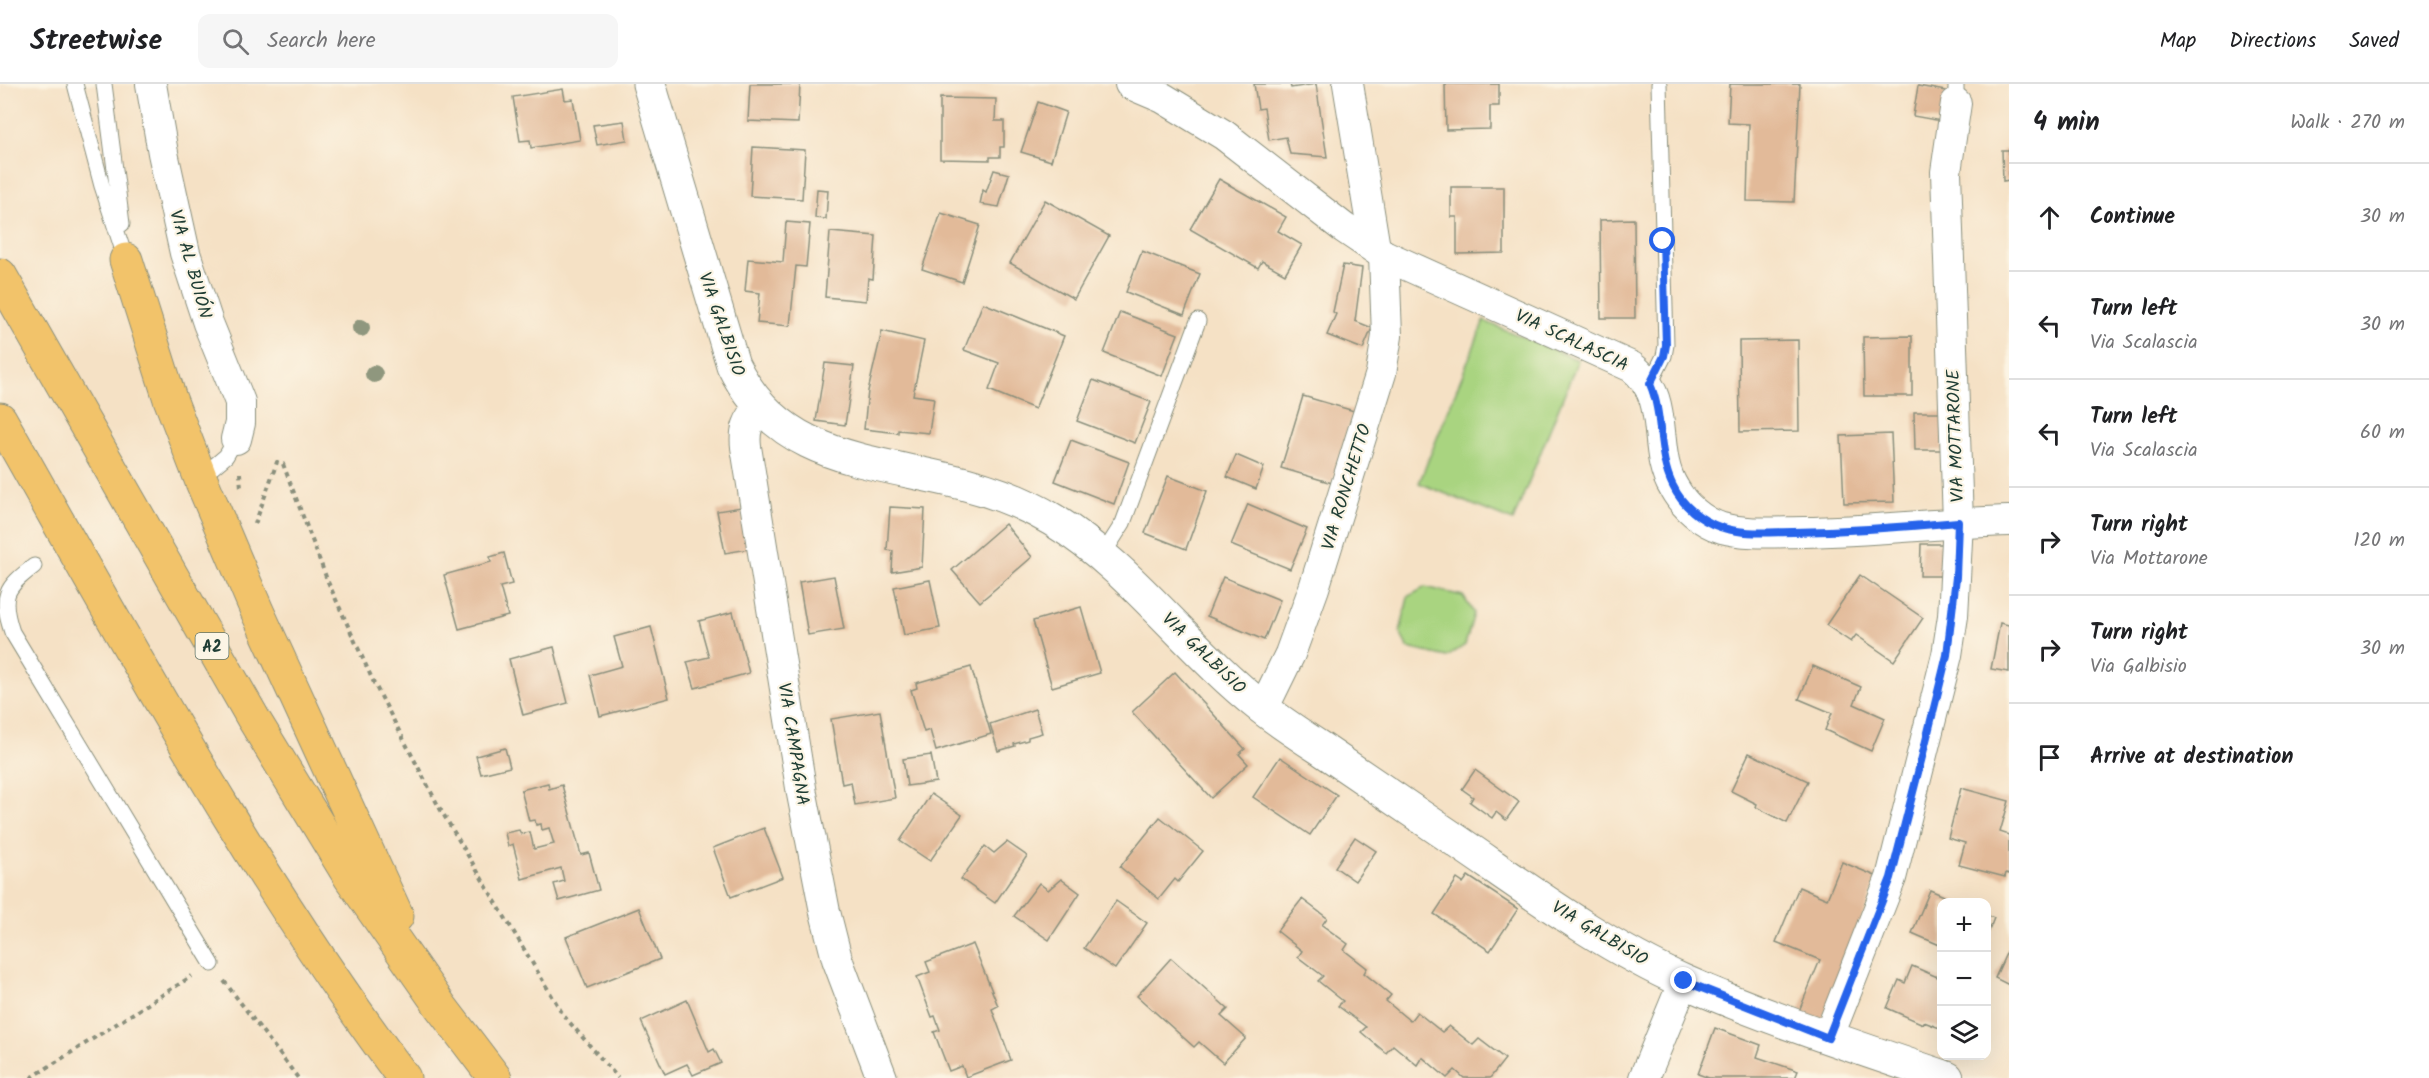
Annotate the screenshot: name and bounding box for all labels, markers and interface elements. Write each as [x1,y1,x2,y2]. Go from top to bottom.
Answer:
search box [198,14,618,68]
text: Streetwise [30,19,162,64]
text: Search here [267,24,376,59]
icon: search [219,25,252,58]
text: Map [2160,25,2196,58]
text: Directions [2229,25,2316,58]
text: Saved [2349,25,2399,58]
text: 4 min [2033,102,2100,144]
text: Walk · 270 m [2290,107,2405,139]
text: Continue [2090,200,2175,235]
icon: ahead [2033,201,2066,234]
text: 30 m [2360,201,2405,233]
street label: VIA AL BUIÓN [160,206,219,322]
route start [1649,227,1675,253]
street label: VIA GALBISIO [689,269,752,380]
text: Turn left [2090,292,2177,327]
street label: VIA SCALASCIA [1510,302,1633,380]
icon: left [2033,309,2066,342]
text: 30 m [2360,309,2405,341]
text: Via Scalascia [2090,327,2198,359]
street label: VIA MOTTARONE [1940,369,1973,503]
text: Turn left [2090,400,2177,435]
icon: left [2033,417,2066,450]
text: 60 m [2360,417,2405,449]
street label: VIA RONCHETTO [1314,421,1380,554]
text: Via Scalascia [2090,435,2198,467]
text: Turn right [2090,508,2188,543]
icon: right [2033,525,2066,558]
text: 120 m [2353,525,2405,557]
text: Via Mottarone [2090,543,2208,575]
street label: VIA GALBISIO [1154,606,1252,702]
text: Turn right [2090,616,2188,651]
road number: A2 [196,633,228,659]
icon: right [2033,633,2066,666]
text: 30 m [2360,633,2405,665]
text: Via Galbisio [2090,651,2187,683]
street label: VIA CAMPAGNA [768,681,817,808]
text: Arrive at destination [2090,740,2293,775]
icon: arrive [2033,741,2066,774]
street label: VIA GALBISIO [1545,894,1653,975]
map controls [1937,898,1991,1060]
button: + [1937,898,1991,952]
button: − [1937,952,1991,1006]
route end [1670,967,1696,993]
button: layers [1937,1006,1991,1060]

